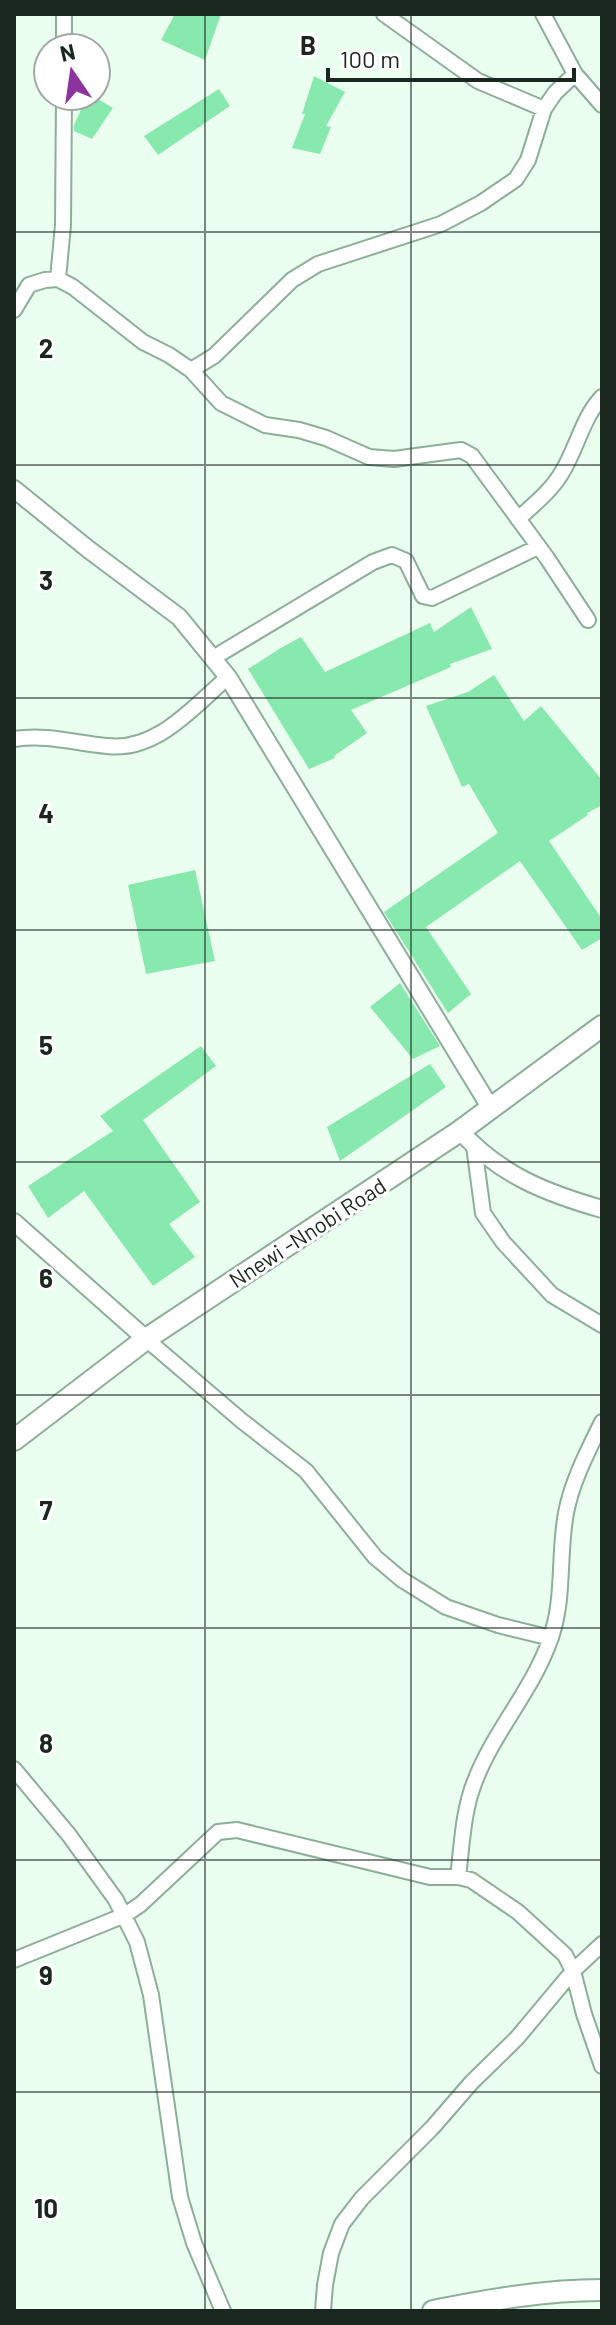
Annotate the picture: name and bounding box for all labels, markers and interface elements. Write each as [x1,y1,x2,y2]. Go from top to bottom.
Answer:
text: B [300,29,316,60]
north arrow [32,32,112,112]
scale bar [328,32,574,82]
text: N [57,37,77,66]
text: 100 m [340,44,400,73]
text: 2 [39,332,53,363]
text: 3 [39,564,53,595]
text: 4 [38,797,54,828]
text: 5 [39,1029,53,1060]
street label: Nnewi -Nnobi Road [224,1172,390,1292]
text: 6 [39,1262,53,1293]
text: 7 [40,1494,53,1525]
text: 8 [39,1727,53,1758]
text: 9 [39,1959,53,1990]
text: 10 [34,2192,58,2223]

